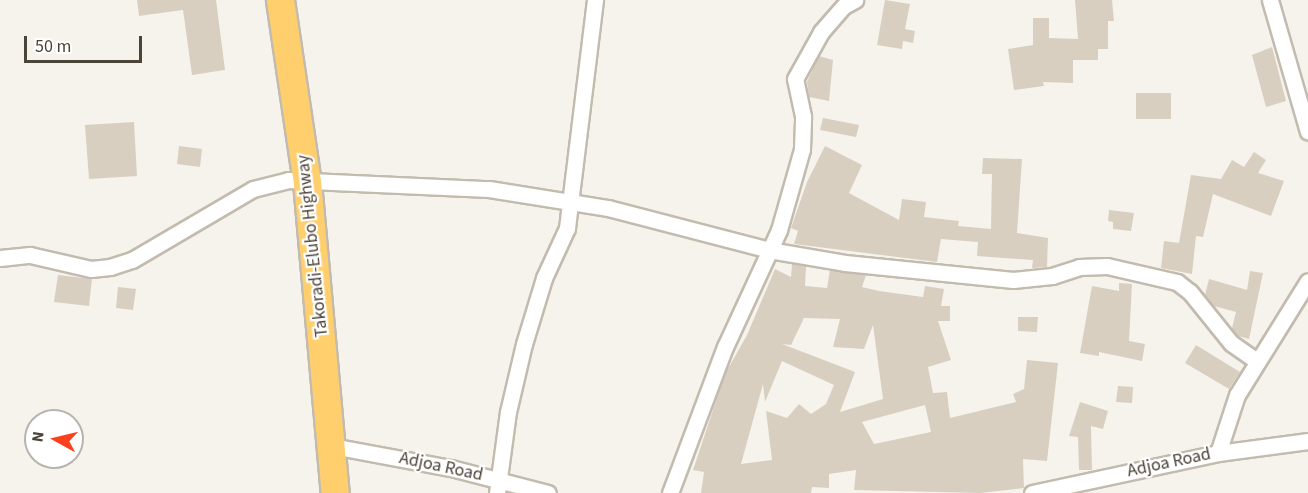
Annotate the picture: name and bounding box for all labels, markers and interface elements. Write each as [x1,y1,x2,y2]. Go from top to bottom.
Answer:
scale bar [27,24,146,62]
text: 50 m [35,34,71,59]
street label: Takoradi-Elubo Highway [293,154,333,338]
north arrow [24,409,84,469]
text: N [27,430,50,444]
street label: Adjoa Road [1125,444,1213,482]
street label: Adjoa Road [397,448,485,486]

